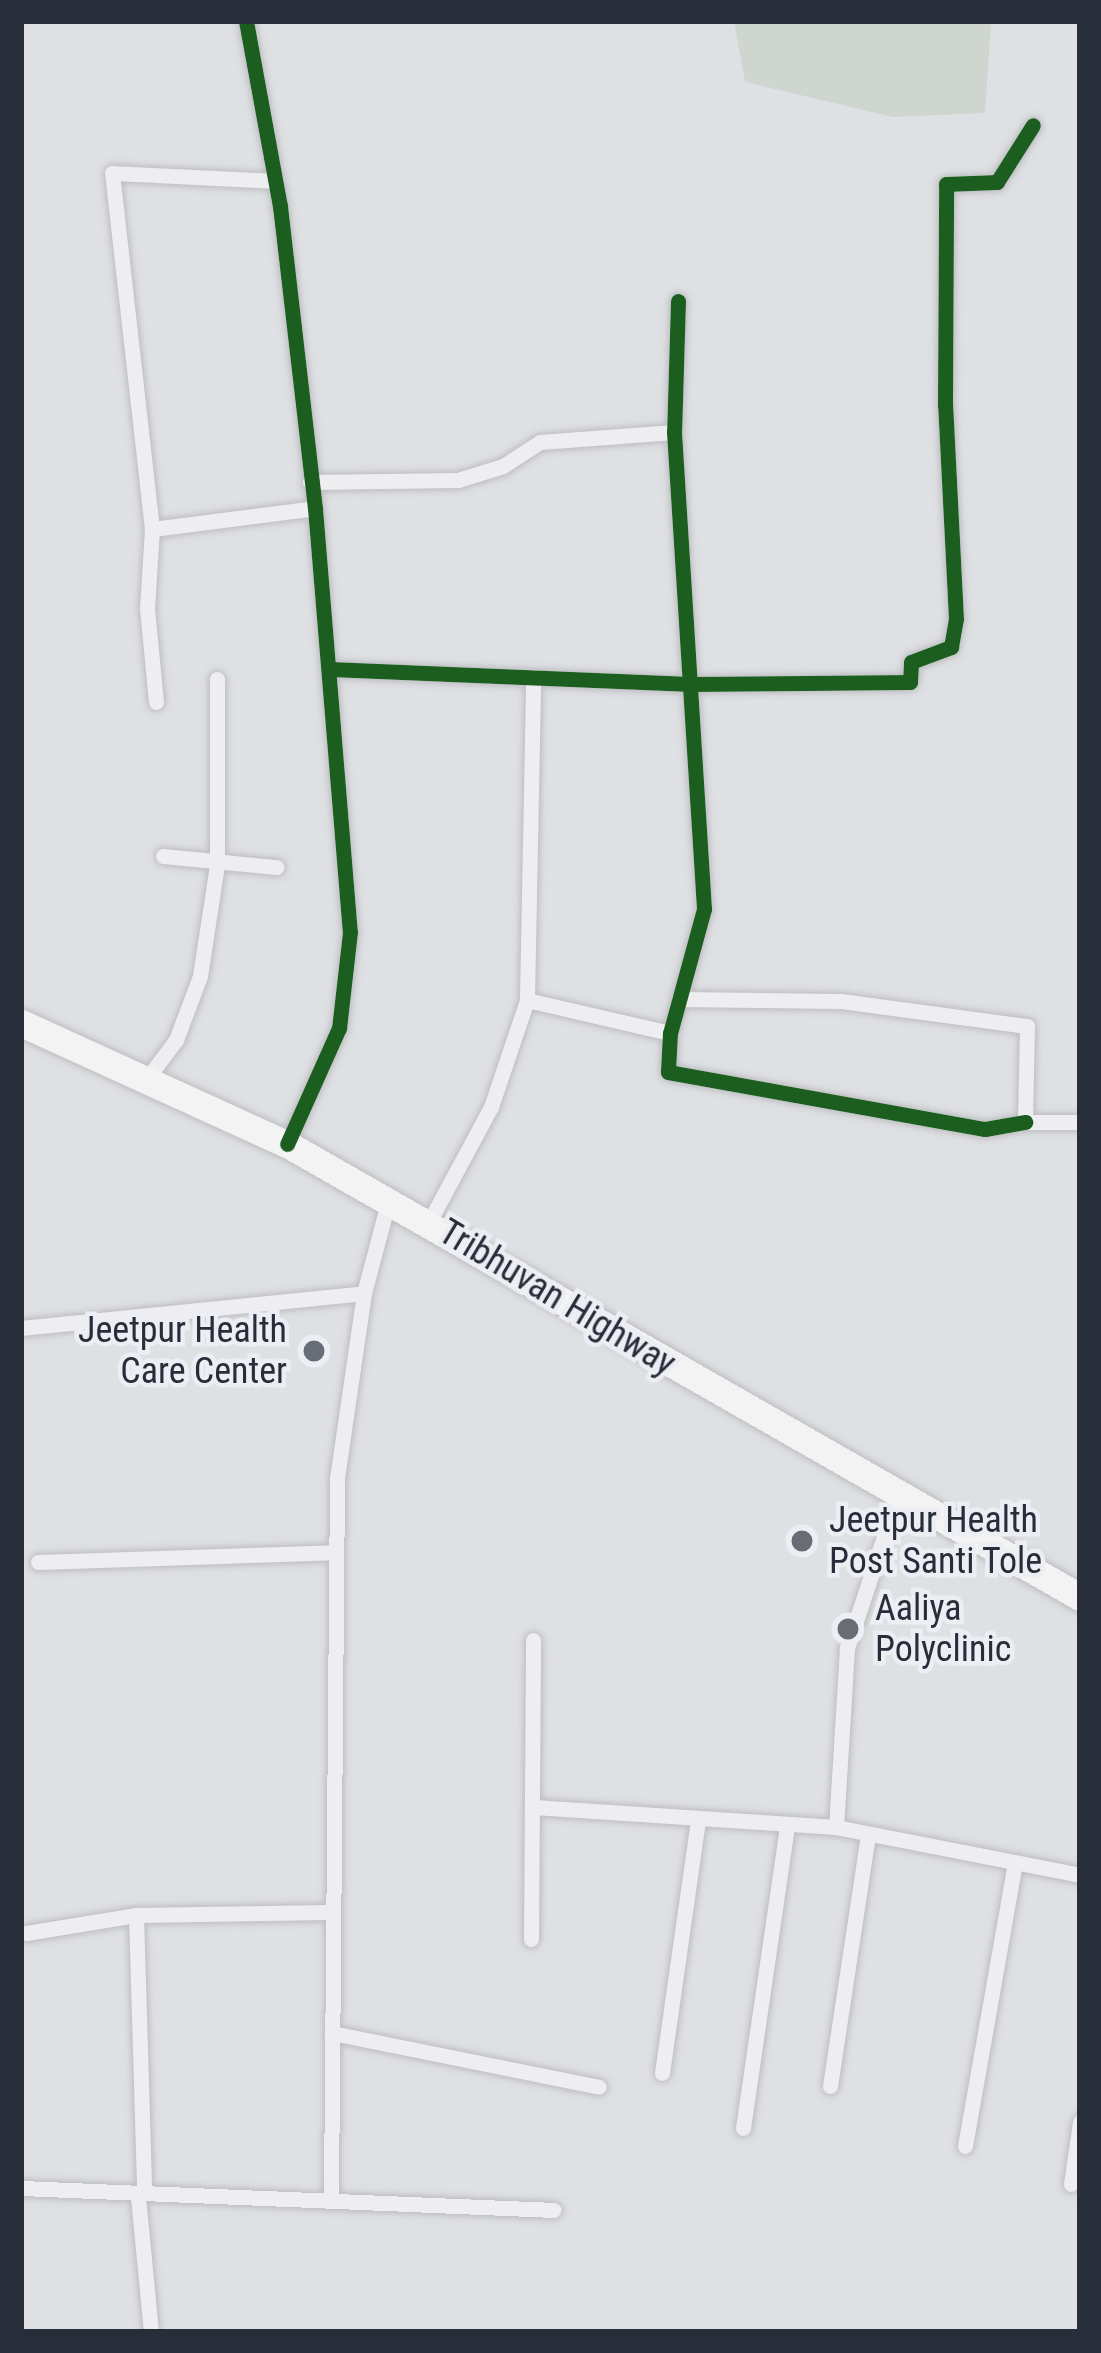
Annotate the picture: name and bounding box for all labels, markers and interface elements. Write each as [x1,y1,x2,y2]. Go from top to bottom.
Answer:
street label: Tribhuvan Highway [431,1210,683,1386]
place label: Jeetpur Health Care Center [78,1308,287,1393]
marker: Jeetpur Health Care Center [298,1335,330,1367]
place label: Jeetpur Health Post Santi Tole [829,1498,1043,1583]
marker: Jeetpur Health Post Santi Tole [786,1525,818,1557]
place label: Aaliya Polyclinic [875,1586,1011,1671]
marker: Aaliya Polyclinic [832,1613,864,1645]

